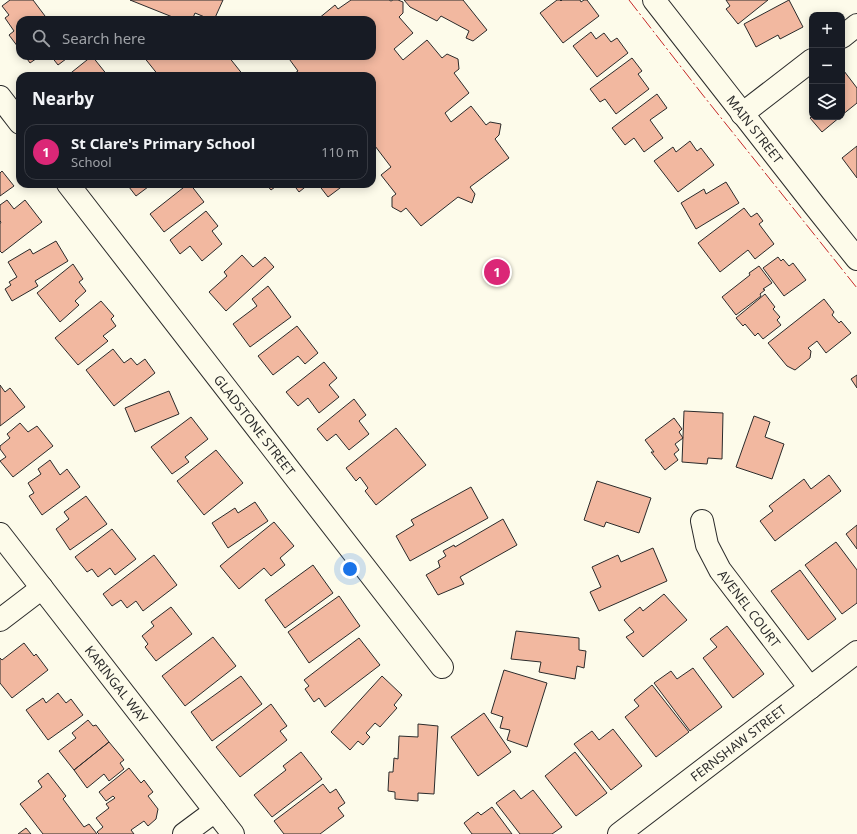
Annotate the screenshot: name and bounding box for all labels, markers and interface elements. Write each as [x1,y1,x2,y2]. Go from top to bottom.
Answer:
map controls [809,12,845,120]
button: + [809,12,845,48]
search box [16,16,376,60]
icon: search [30,27,52,49]
text: Search here [62,28,145,48]
button: − [809,48,845,84]
button: layers [809,84,845,120]
text: Nearby [32,87,94,110]
street label: MAIN STREET [723,91,788,168]
text: St Clare's Primary School [71,133,255,153]
text: 1 [42,143,50,161]
text: 110 m [321,143,359,161]
text: School [71,153,112,171]
pin: 1 [484,257,510,287]
street label: GLADSTONE STREET [210,371,300,480]
your location [340,559,360,579]
street label: AVENEL COURT [714,566,785,652]
street label: KARINGAL WAY [81,642,153,727]
street label: FERNSHAW STREET [687,700,790,785]

